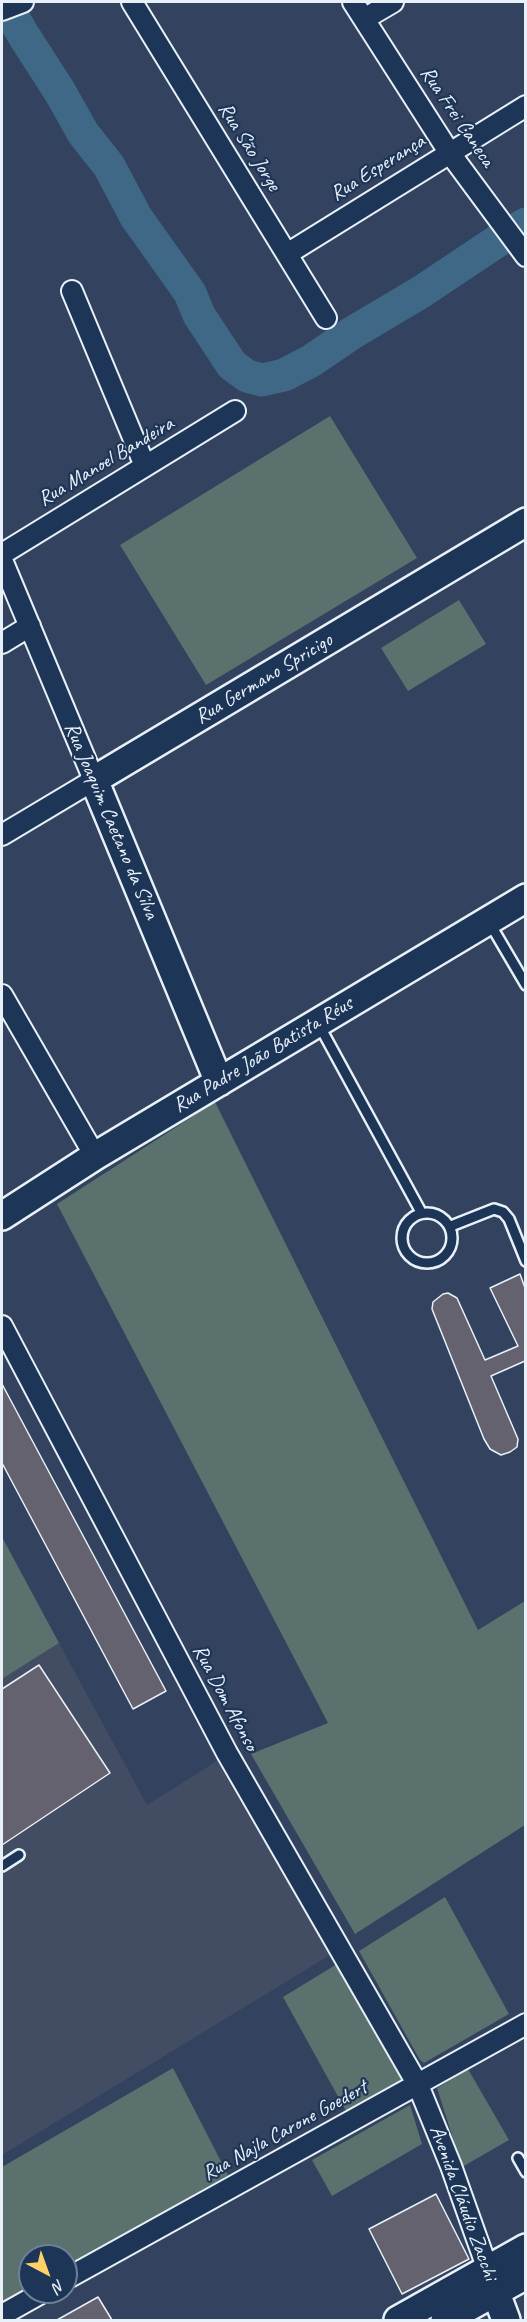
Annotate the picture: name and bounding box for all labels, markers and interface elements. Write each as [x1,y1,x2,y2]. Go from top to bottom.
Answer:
street label: Rua Frei Caneca [414,62,500,172]
street label: Rua São Jorge [212,98,286,196]
street label: Rua Esperança [326,129,430,207]
street label: Rua Manoel Bandeira [34,412,178,512]
street label: Rua Germano Spricigo [191,628,337,730]
street label: Rua Joaquim Caetano da Silva [58,719,164,923]
street label: Rua Padre João Batista Réus [169,991,357,1119]
street label: Rua Dom Afonso [187,1641,263,1755]
street label: Rua Najla Carone Goedert [198,2075,372,2187]
street label: Avenida Cláudio Zacchi [423,2122,503,2284]
north arrow [18,2244,78,2304]
text: N [48,2275,69,2297]

